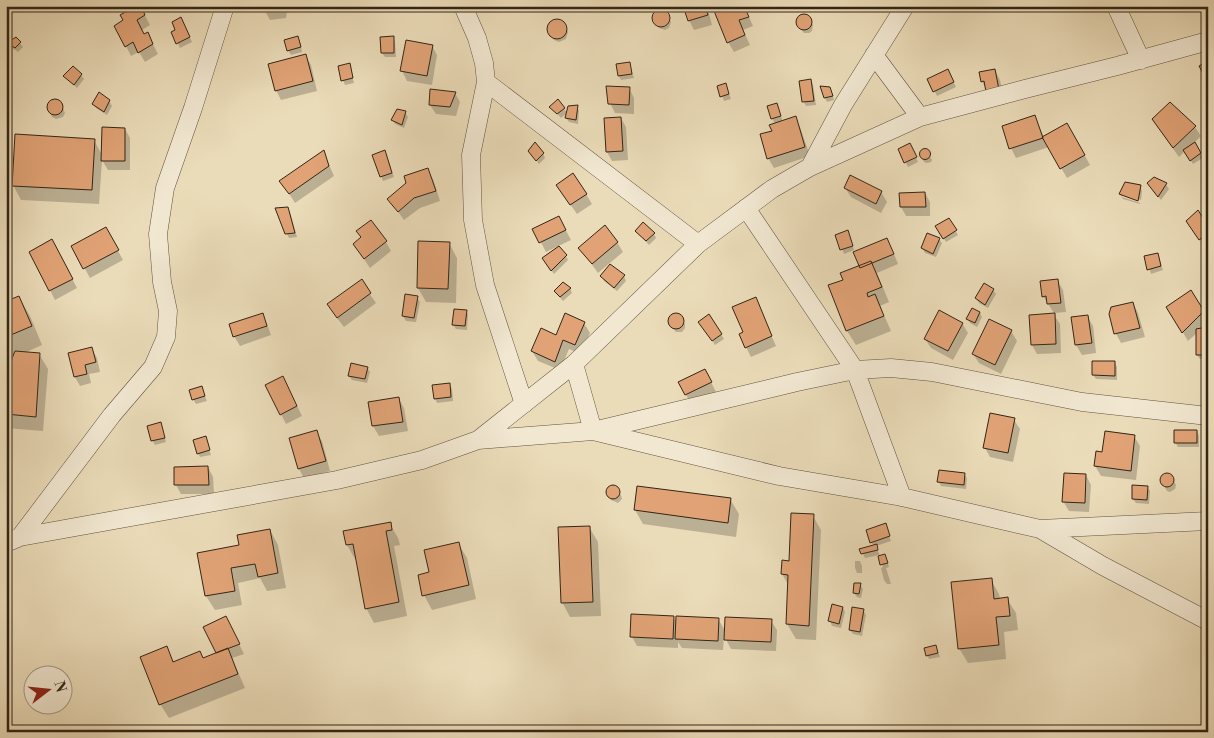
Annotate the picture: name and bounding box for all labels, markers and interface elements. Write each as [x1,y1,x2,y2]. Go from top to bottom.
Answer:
north arrow [22,666,72,716]
text: N [49,679,70,694]

